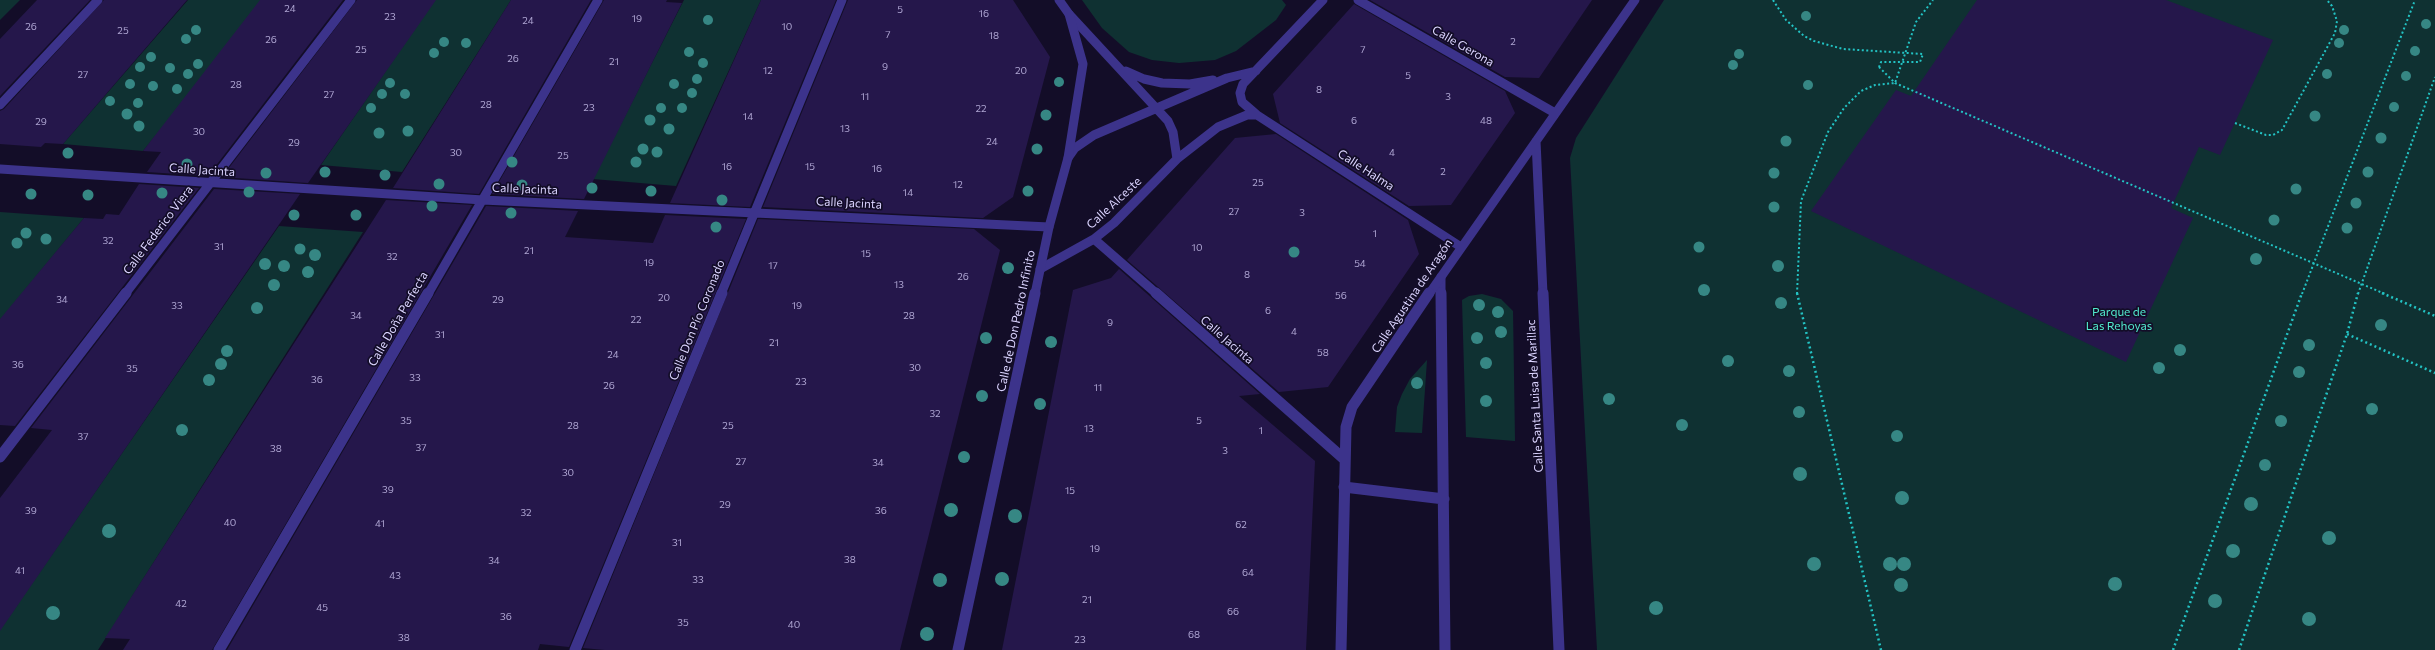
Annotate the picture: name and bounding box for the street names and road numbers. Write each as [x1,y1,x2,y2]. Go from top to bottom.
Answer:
street label: Calle Gerona [1429,22,1497,70]
street label: Calle Halma [1335,146,1397,194]
street label: Calle Jacinta [169,161,235,179]
street label: Calle Alceste [1084,174,1144,232]
street label: Calle Jacinta [492,181,558,197]
street label: Calle Federico Viera [120,183,196,277]
street label: Calle Jacinta [816,194,882,212]
street label: Calle Agustina de Aragón [1368,236,1456,356]
street label: Calle de Don Pedro Infinito [994,249,1038,393]
street label: Calle Don Pío Coronado [666,258,728,382]
street label: Calle Doña Perfecta [365,269,431,369]
street label: Calle Jacinta [1197,313,1257,367]
street label: Calle Santa Luisa de Marillac [1524,319,1546,473]

